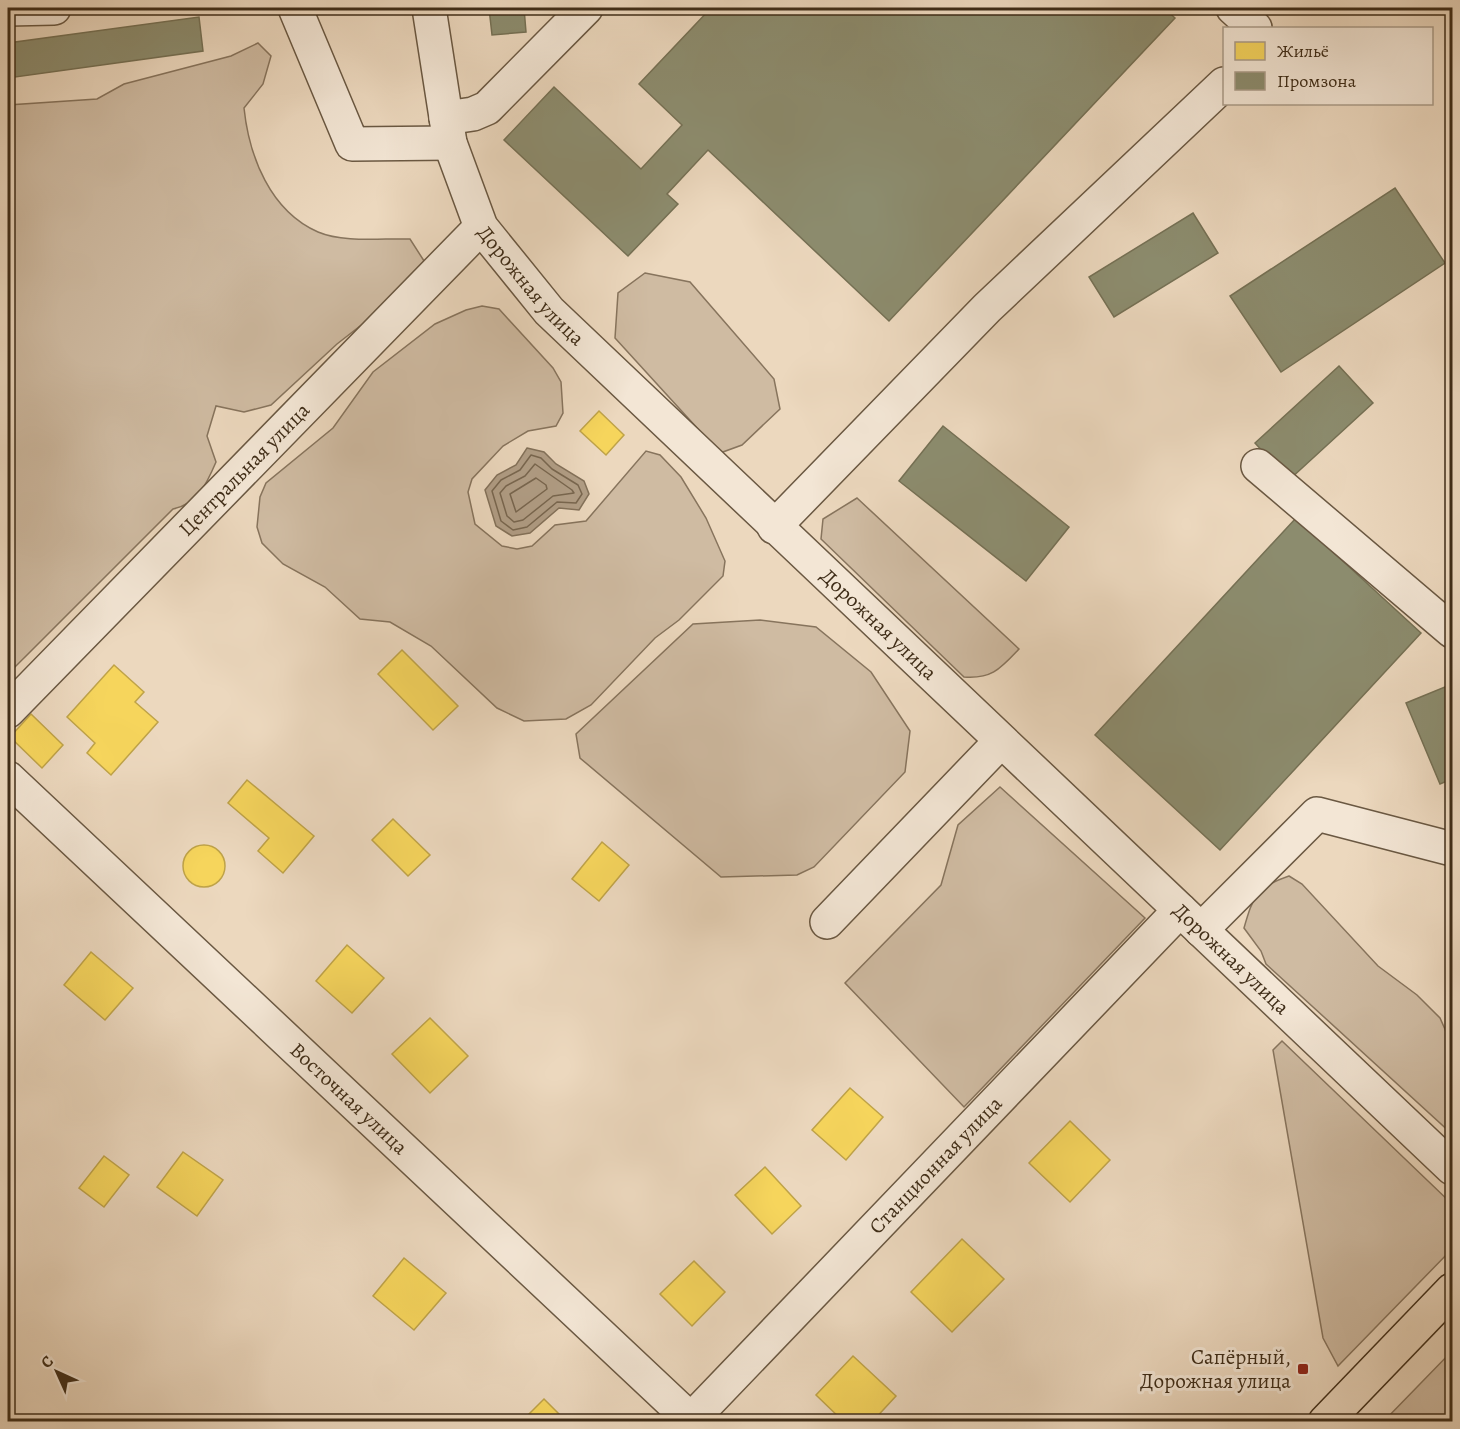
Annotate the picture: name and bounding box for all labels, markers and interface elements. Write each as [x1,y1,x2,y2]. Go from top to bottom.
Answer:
legend [1223,27,1433,105]
text: Жильё [1277,39,1329,63]
text: Промзона [1277,69,1357,93]
street label: Дорожная улица [471,219,591,352]
street label: Центральная улица [173,396,316,542]
street label: Дорожная улица [814,562,943,686]
street label: Дорожная улица [1167,896,1296,1021]
street label: Восточная улица [284,1036,414,1161]
street label: Станционная улица [863,1090,1008,1240]
north arrow [27,1342,87,1402]
place label: Сапёрный, Дорожная улица [1140,1343,1291,1395]
text: С [36,1351,58,1373]
marker: Сапёрный, Дорожная улица [1296,1362,1310,1376]

